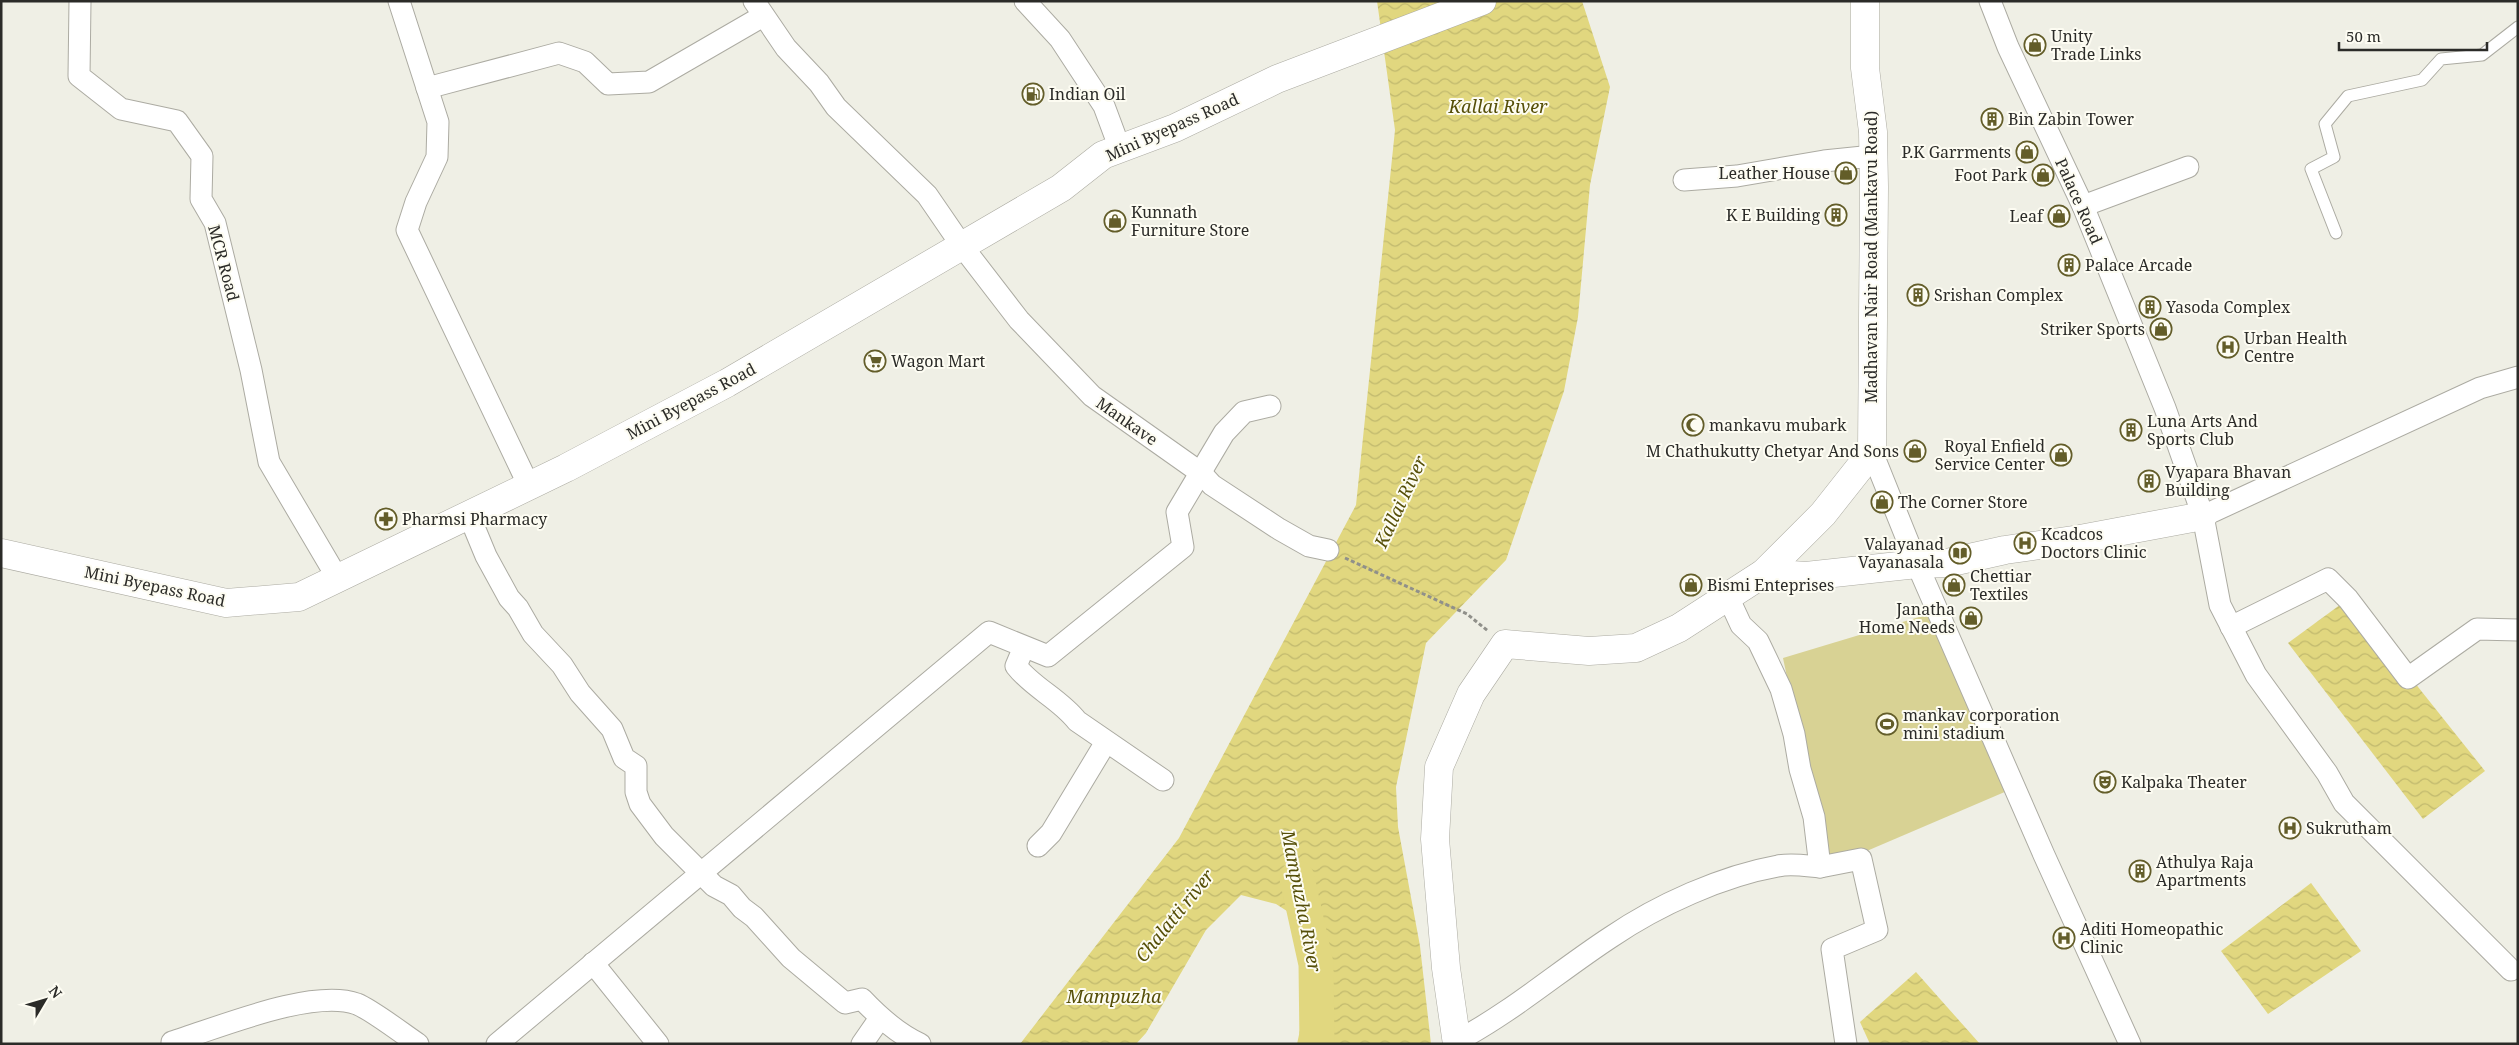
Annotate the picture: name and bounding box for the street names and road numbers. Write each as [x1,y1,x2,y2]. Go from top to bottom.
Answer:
street label: Mini Byepass Road [1102,88,1242,166]
street label: Madhavan Nair Road (Mankavu Road) [1860,111,1882,403]
street label: Palace Road [2050,155,2108,248]
street label: MCR Road [203,222,245,304]
street label: Mini Byepass Road [622,358,760,444]
street label: Mankave [1092,392,1162,450]
street label: Mini Byepass Road [83,560,228,612]

